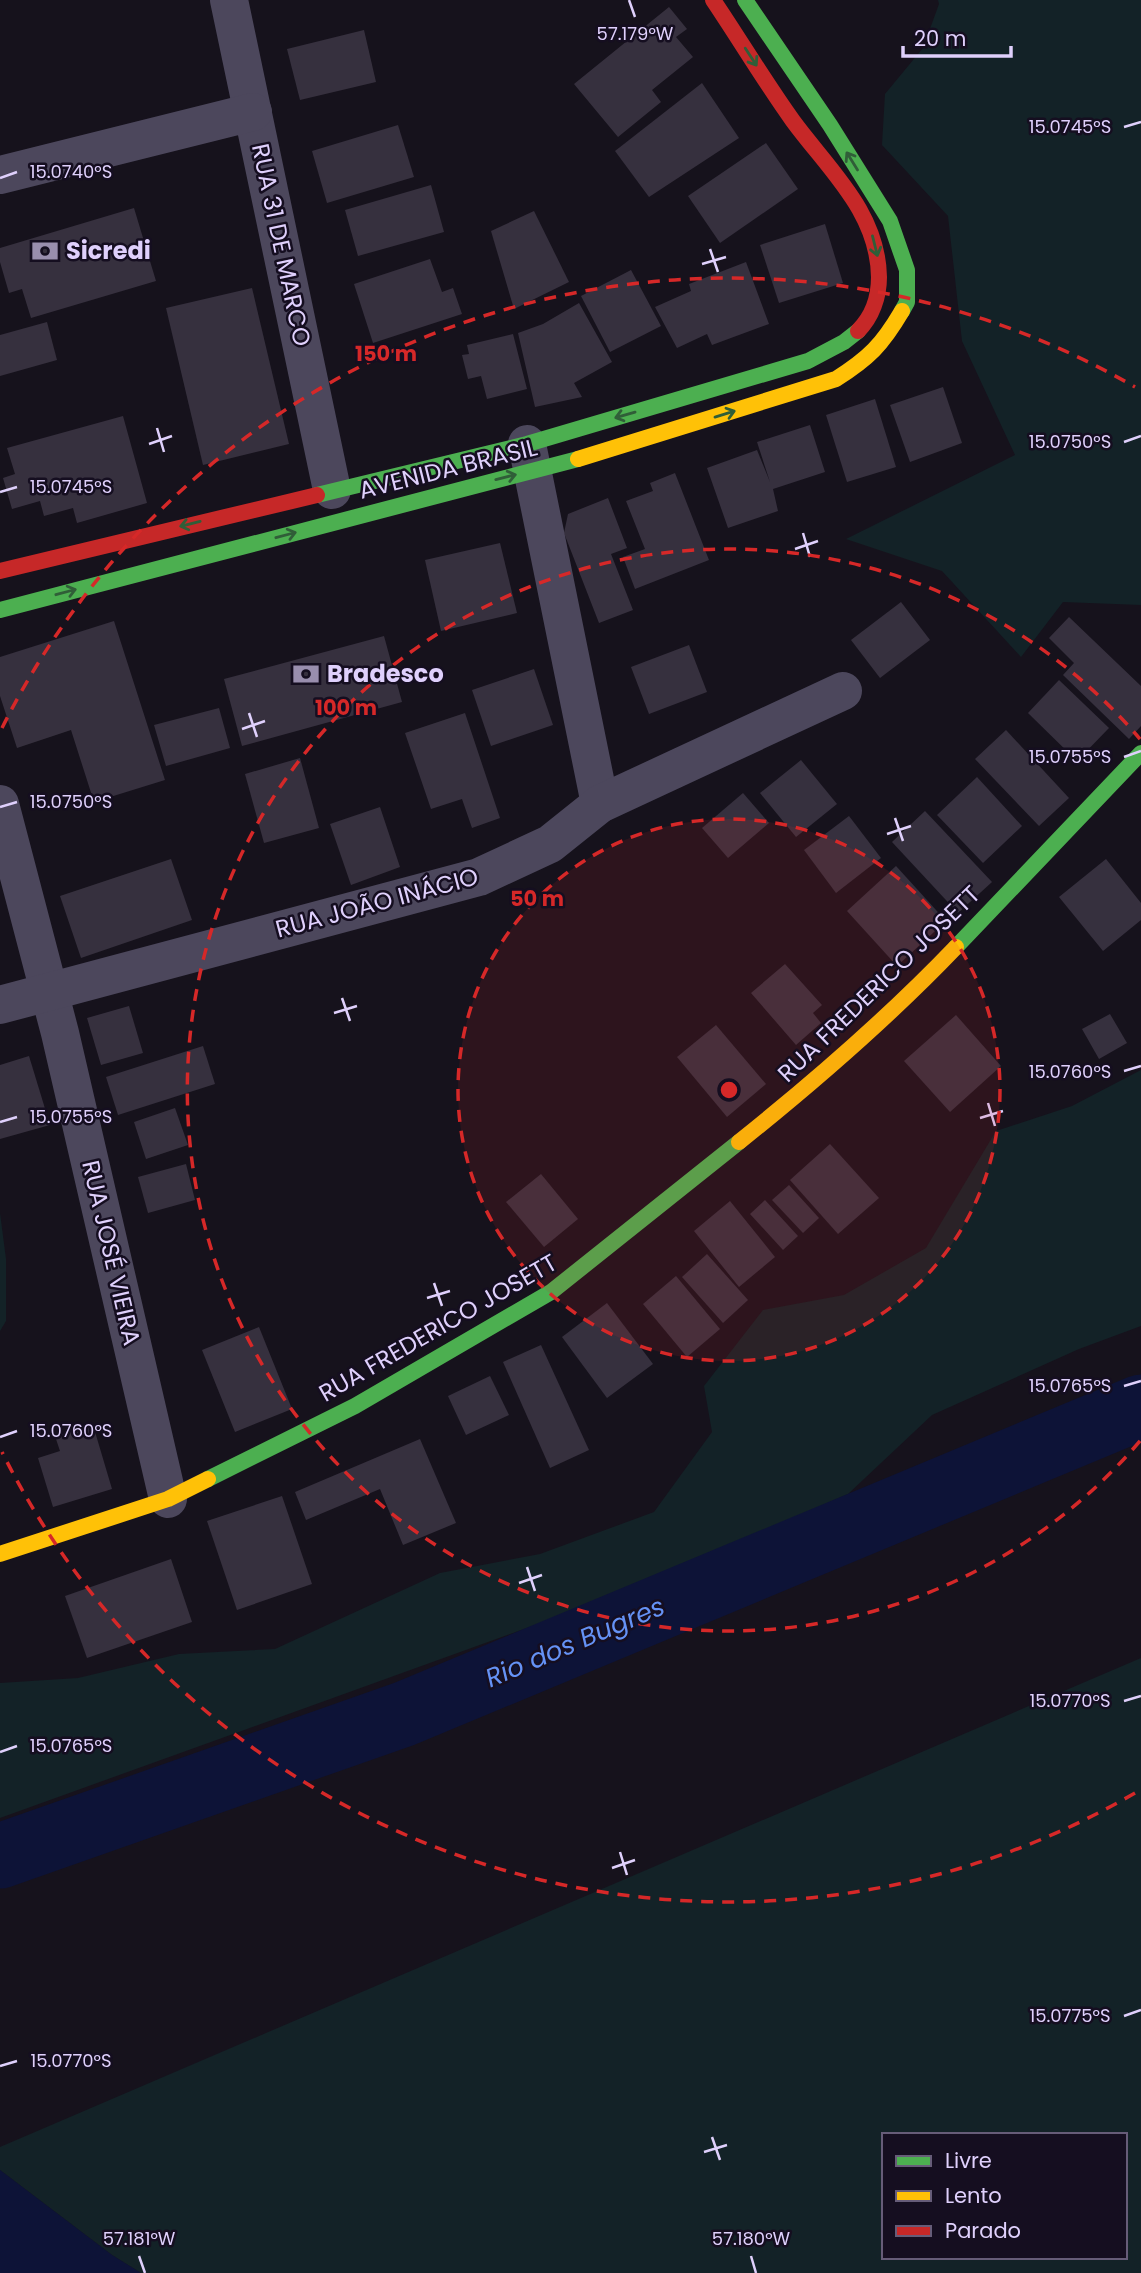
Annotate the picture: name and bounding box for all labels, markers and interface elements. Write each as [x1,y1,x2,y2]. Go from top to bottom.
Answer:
scale bar [903,14,1012,58]
text: 57.179°W [597,21,674,46]
text: 20 m [914,24,967,53]
one-way arrow [743,47,758,66]
text: 15.0745°S [1029,114,1111,139]
street label: RUA 31 DE MARCO [244,141,319,349]
one-way arrow [845,151,859,171]
text: 15.0740°S [30,159,112,184]
place label: Sicredi [66,234,151,267]
one-way arrow [869,234,882,257]
bank icon: Sicredi [30,236,60,266]
text: 150 m [355,339,417,368]
one-way arrow [713,406,735,419]
one-way arrow [614,410,636,423]
text: 15.0750°S [1029,429,1111,454]
street label: AVENIDA BRASIL [355,430,541,507]
one-way arrow [494,470,517,483]
text: 15.0745°S [30,474,112,499]
one-way arrow [180,518,202,531]
one-way arrow [274,528,297,541]
one-way arrow [54,585,77,598]
place label: Bradesco [327,657,444,690]
bank icon: Bradesco [291,659,321,689]
text: 100 m [315,693,377,722]
text: 15.0755°S [1029,744,1111,769]
text: 15.0750°S [30,789,112,814]
street label: RUA JOÃO INÁCIO [272,860,482,945]
street label: RUA FREDERICO JOSETT [770,878,987,1089]
text: 50 m [510,884,564,913]
text: 15.0760°S [1029,1059,1111,1084]
centre of rings [717,1078,741,1102]
text: 15.0755°S [30,1104,112,1129]
street label: RUA JOSÉ VIEIRA [74,1157,149,1349]
street label: RUA FREDERICO JOSETT [313,1246,563,1409]
text: 15.0765°S [1029,1373,1111,1398]
text: 15.0760°S [30,1418,112,1443]
water label: Rio dos Bugres [480,1588,670,1696]
text: 15.0770°S [1029,1688,1111,1713]
text: 15.0765°S [30,1733,112,1758]
text: 15.0775°S [1029,2003,1111,2028]
text: 15.0770°S [30,2048,112,2073]
legend [882,2133,1127,2259]
text: Livre [945,2146,992,2175]
text: Lento [945,2181,1002,2210]
text: Parado [945,2216,1021,2245]
text: 57.181°W [103,2226,176,2251]
text: 57.180°W [712,2226,791,2251]

